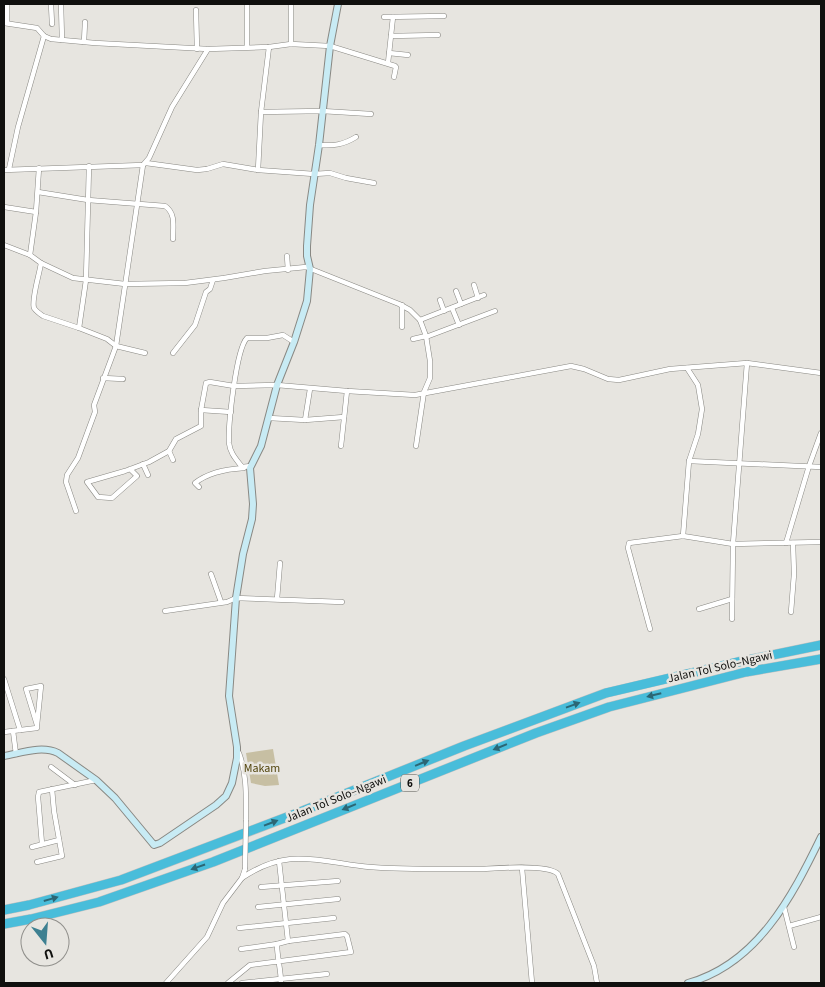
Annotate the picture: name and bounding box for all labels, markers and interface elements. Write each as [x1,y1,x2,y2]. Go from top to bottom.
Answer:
street label: Jalan Tol Solo–Ngawi [666,647,774,687]
one-way arrow [646,691,661,699]
one-way arrow [566,701,581,708]
one-way arrow [493,744,507,752]
one-way arrow [414,758,429,766]
park label: Makam [244,760,280,777]
street label: Jalan Tol Solo–Ngawi [283,771,389,827]
road number: 6 [401,774,419,791]
one-way arrow [342,804,356,812]
one-way arrow [264,819,278,827]
one-way arrow [191,864,206,872]
one-way arrow [44,895,59,903]
north arrow [20,917,70,967]
text: U [41,943,56,964]

